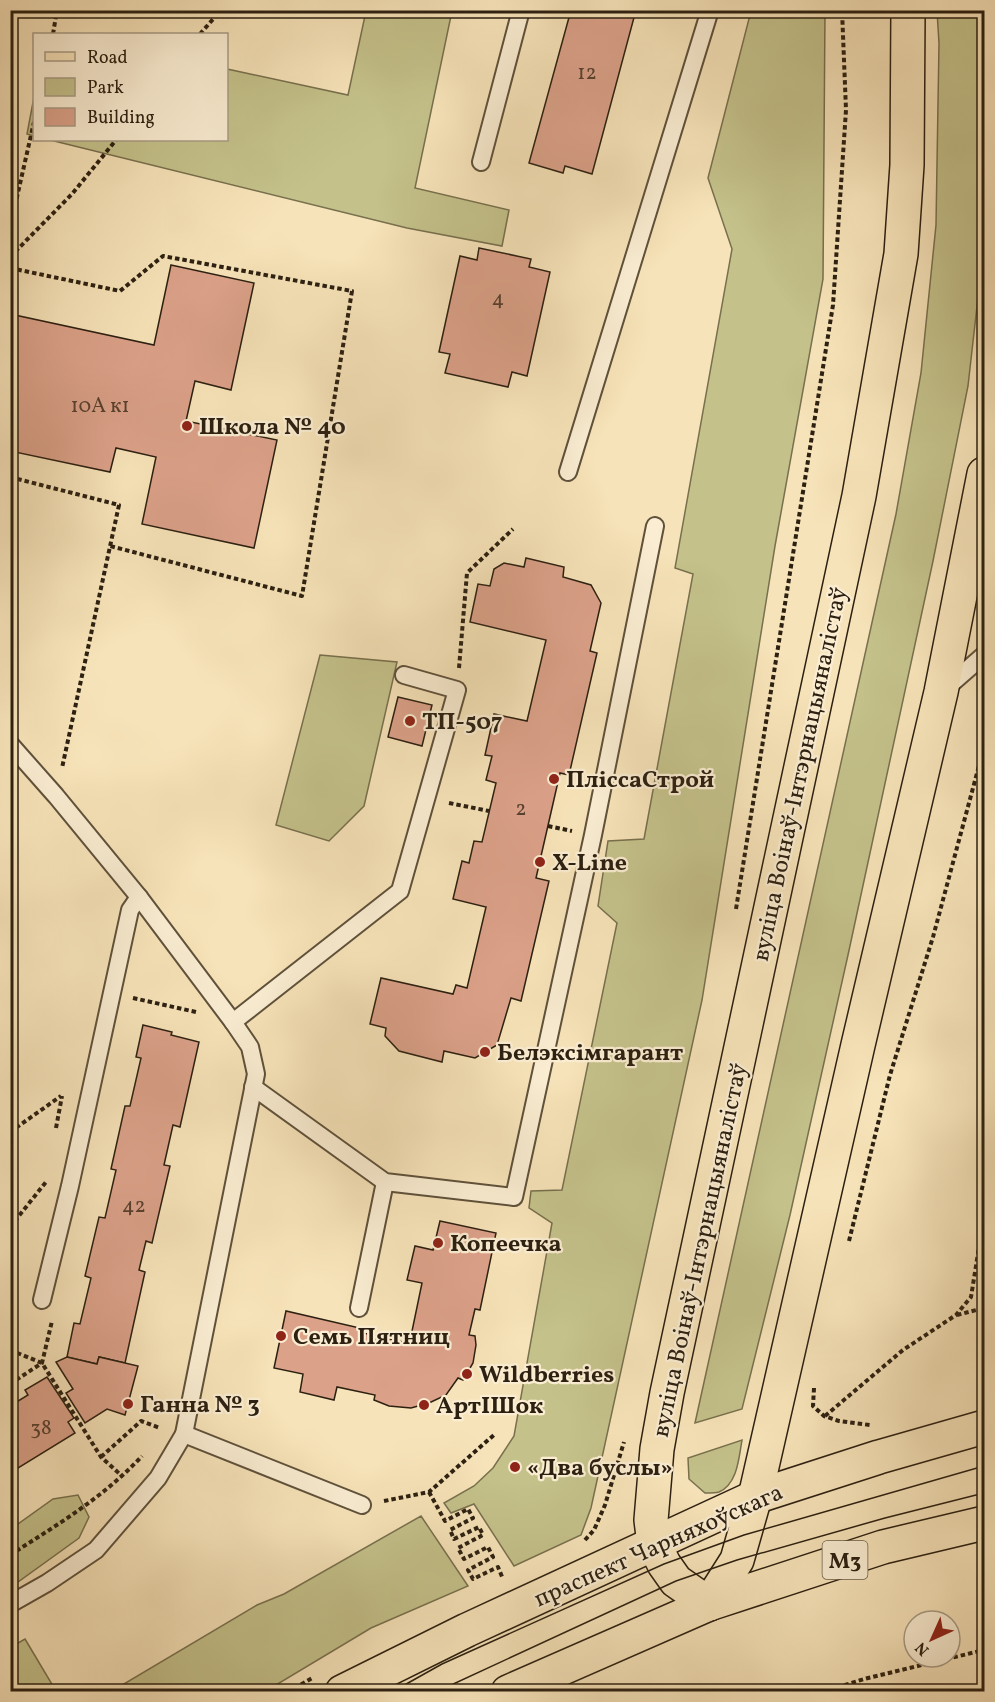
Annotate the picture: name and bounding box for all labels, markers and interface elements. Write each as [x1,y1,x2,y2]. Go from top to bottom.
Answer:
legend [33,33,228,141]
text: Road [87,46,128,71]
house number: 12 [577,59,597,88]
text: Park [87,76,124,101]
text: Building [87,106,155,131]
house number: 4 [492,285,504,314]
house number: 10А к1 [70,392,130,421]
place label: Школа № 40 [199,411,346,445]
marker: Школа № 40 [180,419,194,433]
street label: вуліца Воінаў-Інтэрнацыяналістаў [745,584,857,965]
place label: ТП-507 [422,706,503,740]
marker: ТП-507 [403,714,417,728]
place label: ПліссаСтрой [566,764,714,798]
marker: ПліссаСтрой [547,772,561,786]
house number: 2 [515,795,527,824]
place label: X-Line [552,847,627,881]
marker: X-Line [533,855,547,869]
place label: Белэксімгарант [497,1037,683,1071]
marker: Белэксімгарант [478,1045,492,1059]
street label: вуліца Воінаў-Інтэрнацыяналістаў [645,1060,757,1441]
house number: 42 [122,1192,146,1221]
place label: Копеечка [450,1228,562,1262]
marker: Копеечка [431,1236,445,1250]
place label: Семь Пятниц [293,1321,450,1355]
marker: Семь Пятниц [274,1329,288,1343]
place label: Wildberries [479,1359,614,1393]
marker: Wildberries [460,1367,474,1381]
place label: Ганна № 3 [140,1389,260,1423]
place label: АртIШок [436,1390,543,1424]
marker: Ганна № 3 [121,1397,135,1411]
marker: АртIШок [417,1398,431,1412]
house number: 38 [30,1414,52,1443]
place label: «Два буслы» [527,1452,673,1486]
marker: «Два буслы» [508,1460,522,1474]
street label: праспект Чарняхоўскага [529,1476,789,1617]
road number: М3 [822,1541,868,1579]
north arrow [902,1609,962,1669]
text: N [911,1636,935,1660]

